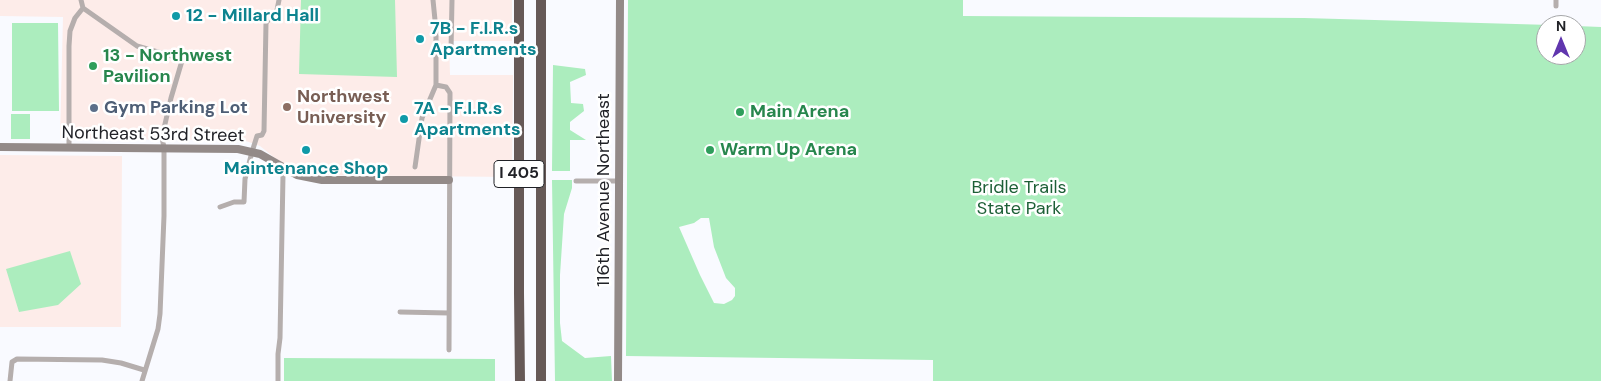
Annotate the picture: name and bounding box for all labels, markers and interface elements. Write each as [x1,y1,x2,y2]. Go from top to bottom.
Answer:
place label: 12 - Millard Hall [186,5,319,27]
marker: 12 - Millard Hall [170,10,182,22]
north arrow [1536,15,1586,65]
text: N [1556,17,1566,35]
place label: 7B - F.I.R.s Apartments [430,18,537,60]
marker: 7B - F.I.R.s Apartments [414,33,426,45]
place label: 13 - Northwest Pavilion [103,45,232,88]
marker: 13 - Northwest Pavilion [87,60,99,72]
place label: Northwest University [297,86,390,128]
street label: 116th Avenue Northeast [593,93,615,287]
place label: Gym Parking Lot [104,97,248,119]
place label: 7A - F.I.R.s Apartments [414,98,521,140]
marker: Northwest University [281,101,293,113]
place label: Main Arena [750,101,849,123]
marker: Gym Parking Lot [88,102,100,114]
marker: Main Arena [734,106,746,118]
marker: 7A - F.I.R.s Apartments [398,113,410,125]
street label: Northeast 53rd Street [61,123,245,147]
place label: Warm Up Arena [720,139,857,161]
marker: Maintenance Shop [300,144,312,156]
marker: Warm Up Arena [704,144,716,156]
place label: Maintenance Shop [224,158,388,180]
road number: I 405 [494,160,544,188]
park label: Bridle Trails State Park [971,177,1067,220]

